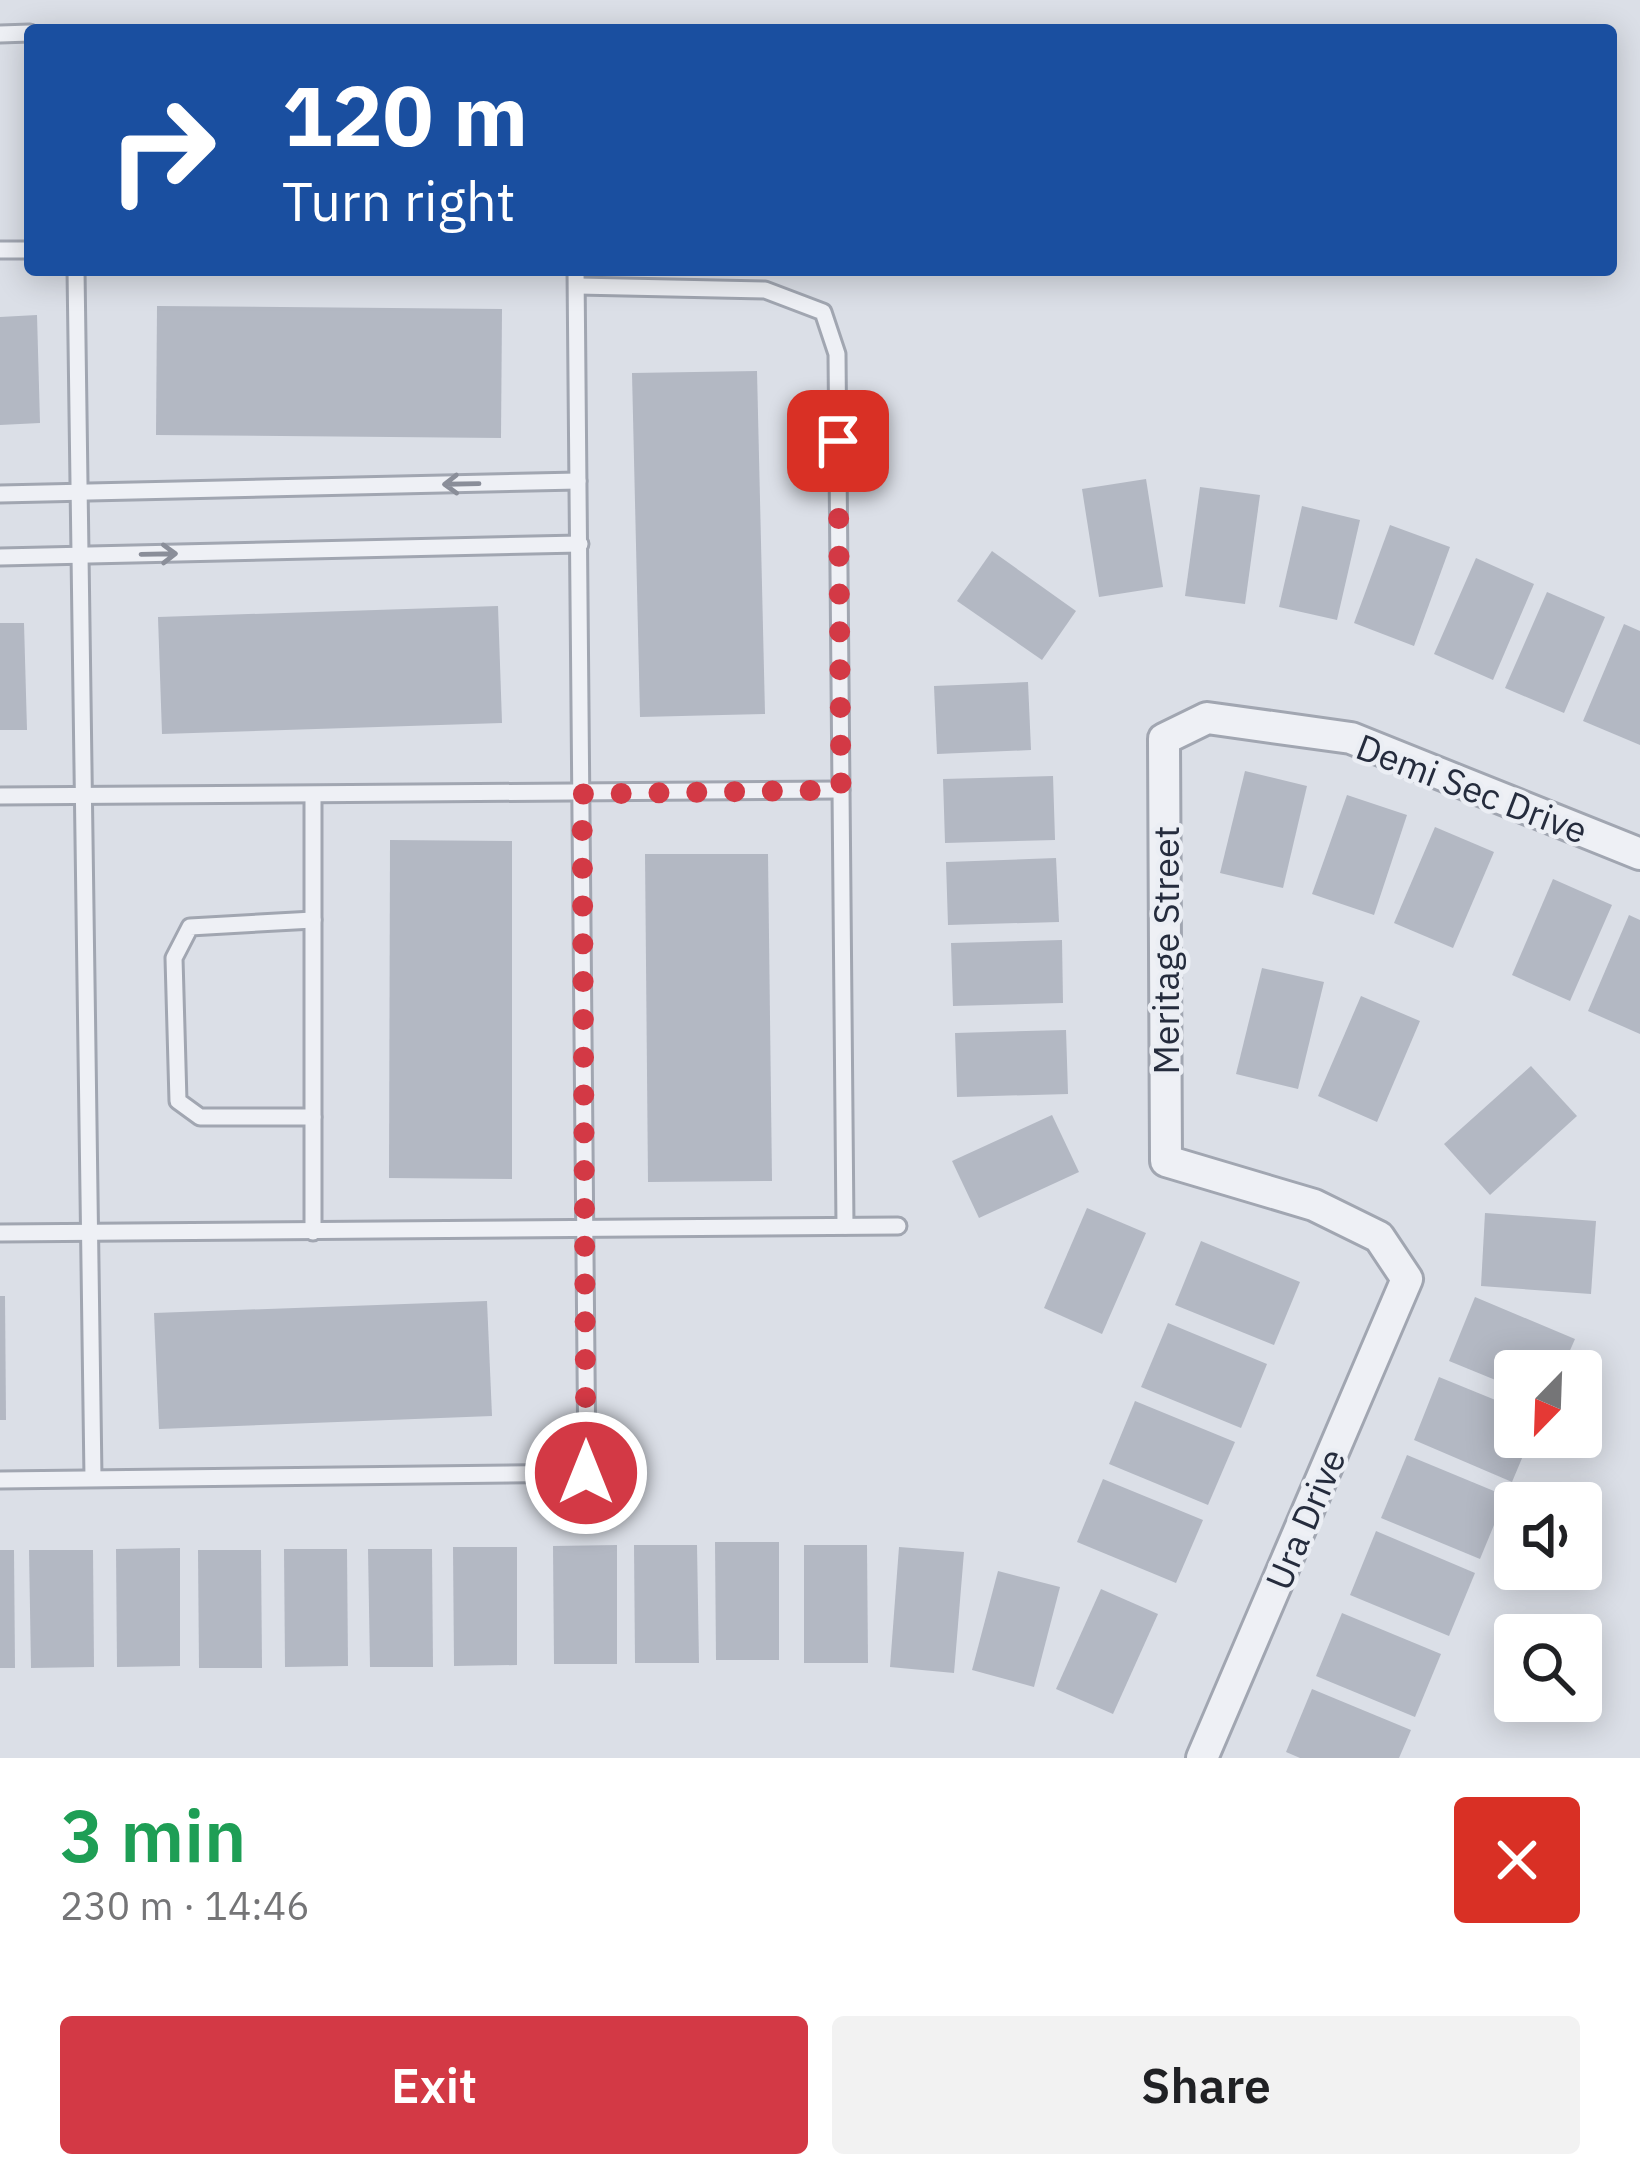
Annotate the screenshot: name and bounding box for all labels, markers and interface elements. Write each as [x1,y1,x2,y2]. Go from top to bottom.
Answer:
text: 120 m [282,60,528,169]
icon: right [84,72,240,228]
text: Turn right [282,166,516,236]
pin [787,390,889,492]
icon: arrive [805,408,871,474]
one-way arrow [442,472,481,495]
one-way arrow [139,542,178,565]
street label: Demi Sec Drive [1350,722,1594,854]
street label: Meritage Street [1142,826,1189,1074]
north arrow [1494,1350,1602,1458]
map controls [1494,1350,1602,1722]
position arrow [523,1410,649,1536]
street label: Ura Drive [1254,1441,1356,1597]
button: sound [1494,1482,1602,1590]
button: search [1494,1614,1602,1722]
text: 3 min [60,1788,246,1882]
button: close [1454,1797,1580,1923]
text: 230 m · 14:46 [60,1880,310,1931]
button: Exit [60,2016,808,2154]
button: Share [832,2016,1580,2154]

